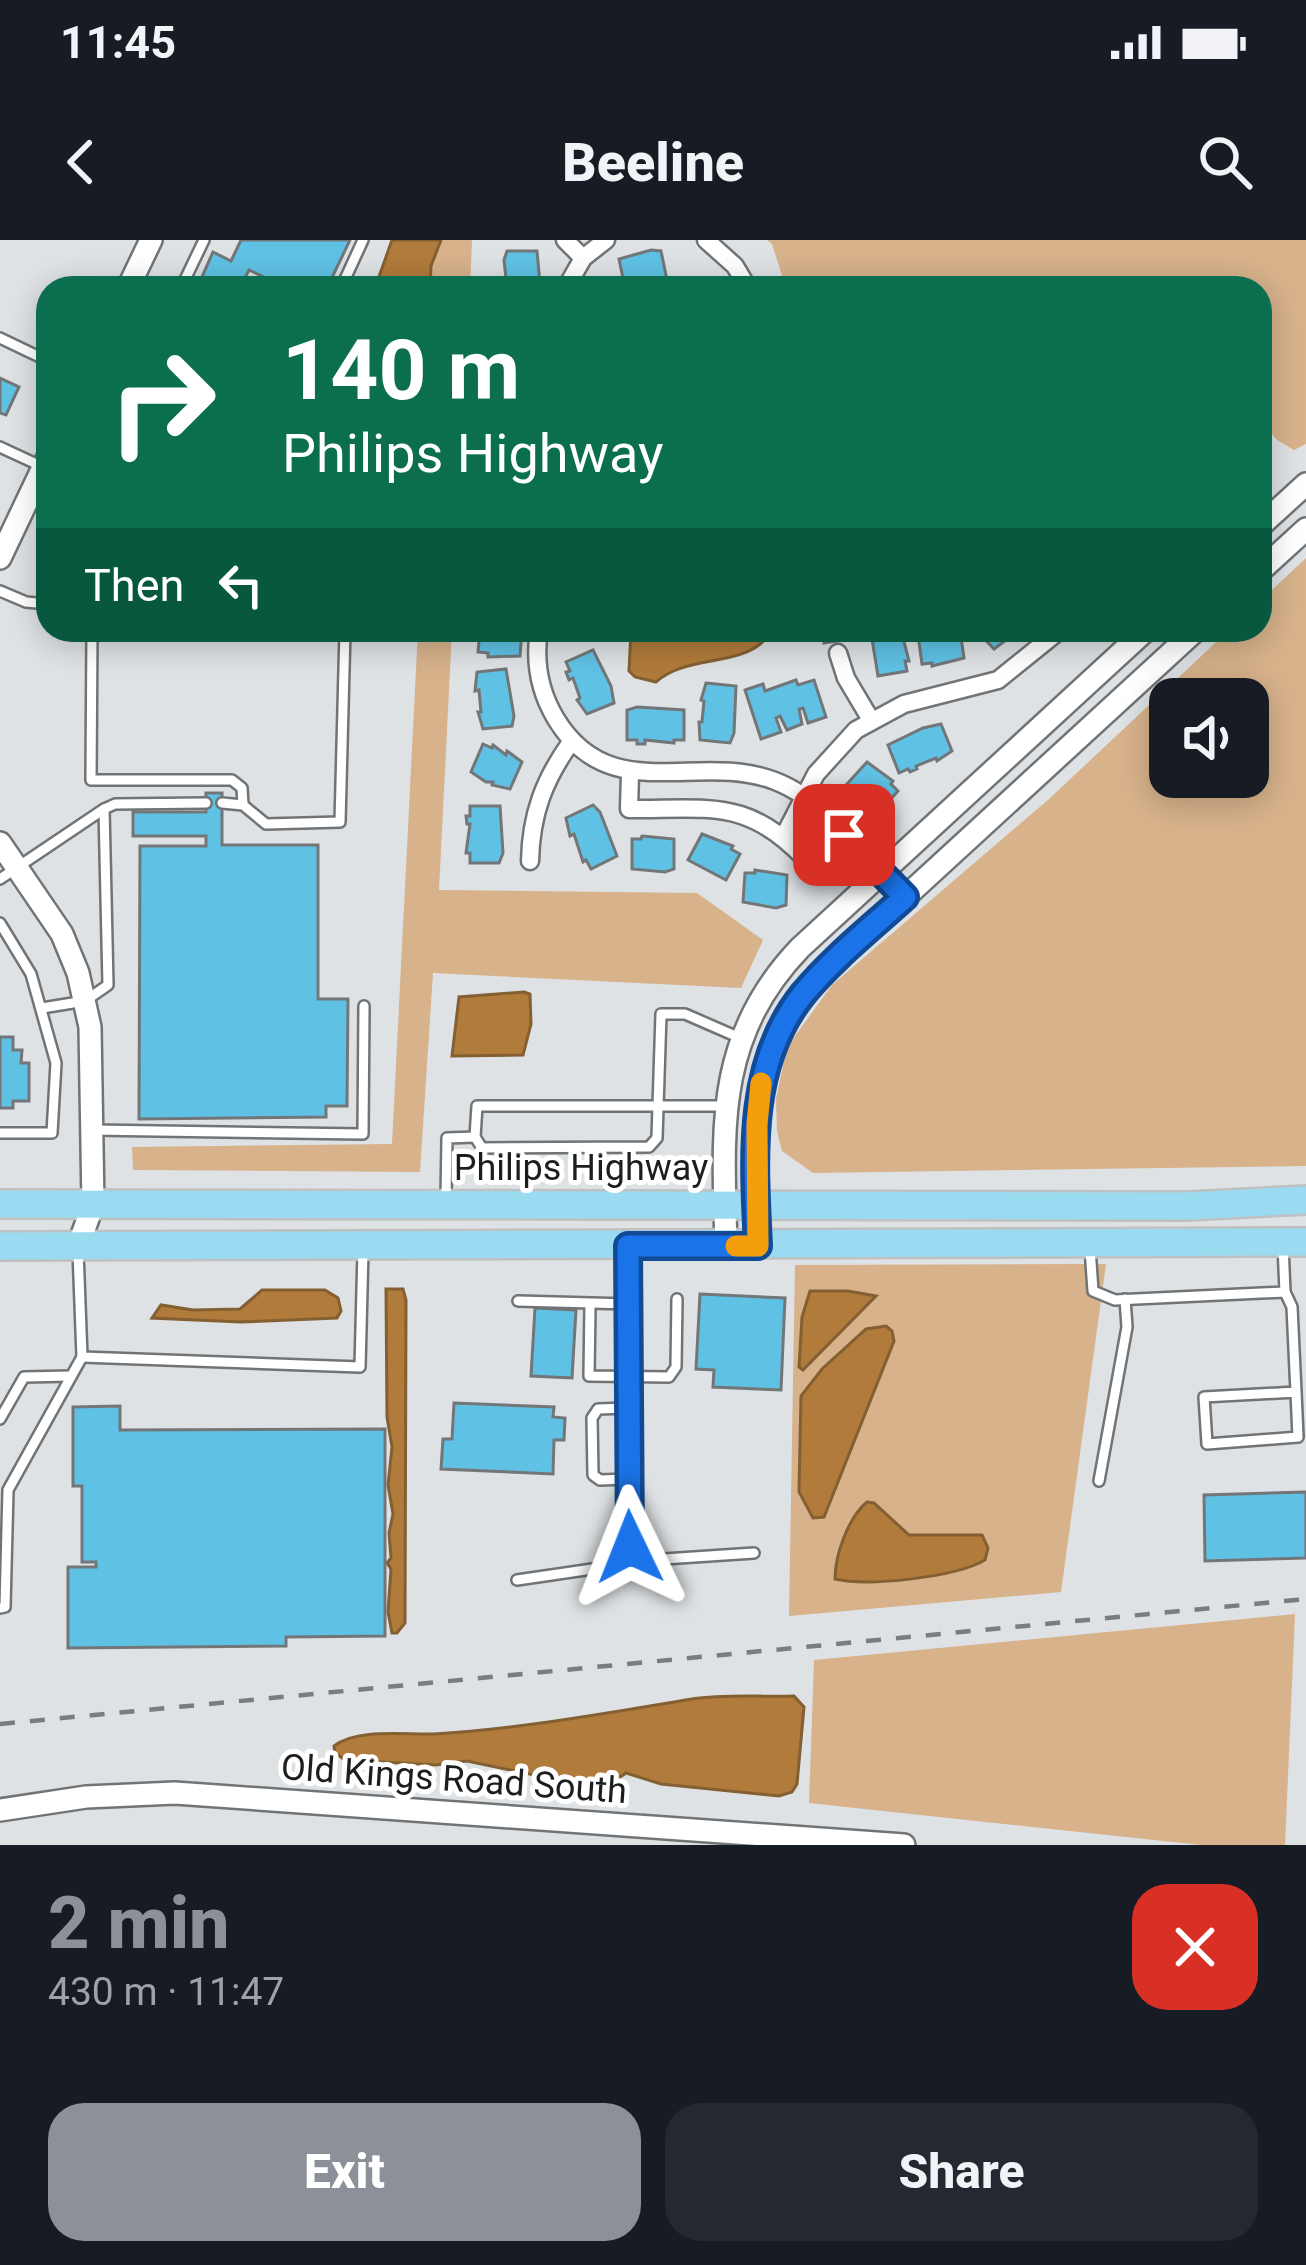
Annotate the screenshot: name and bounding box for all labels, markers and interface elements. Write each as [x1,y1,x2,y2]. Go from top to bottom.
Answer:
text: 11:45 [60,16,176,69]
icon: back [48,129,114,195]
icon: search [1192,129,1258,195]
text: Beeline [562,131,744,194]
text: 140 m [282,321,520,420]
icon: right [84,324,240,480]
text: Philips Highway [282,422,664,485]
icon: left [208,552,274,618]
text: Then [84,559,184,612]
map controls [1149,678,1269,798]
button: sound [1149,678,1269,798]
pin [793,784,895,886]
icon: arrive [811,802,877,868]
street label: Philips Highway [454,1147,708,1189]
position arrow [567,1484,693,1610]
street label: Old Kings Road South [280,1746,628,1812]
text: 2 min [48,1881,230,1966]
button: close [1132,1884,1258,2010]
text: 430 m · 11:47 [48,1969,284,2015]
button: Exit [48,2103,641,2241]
button: Share [665,2103,1258,2241]

